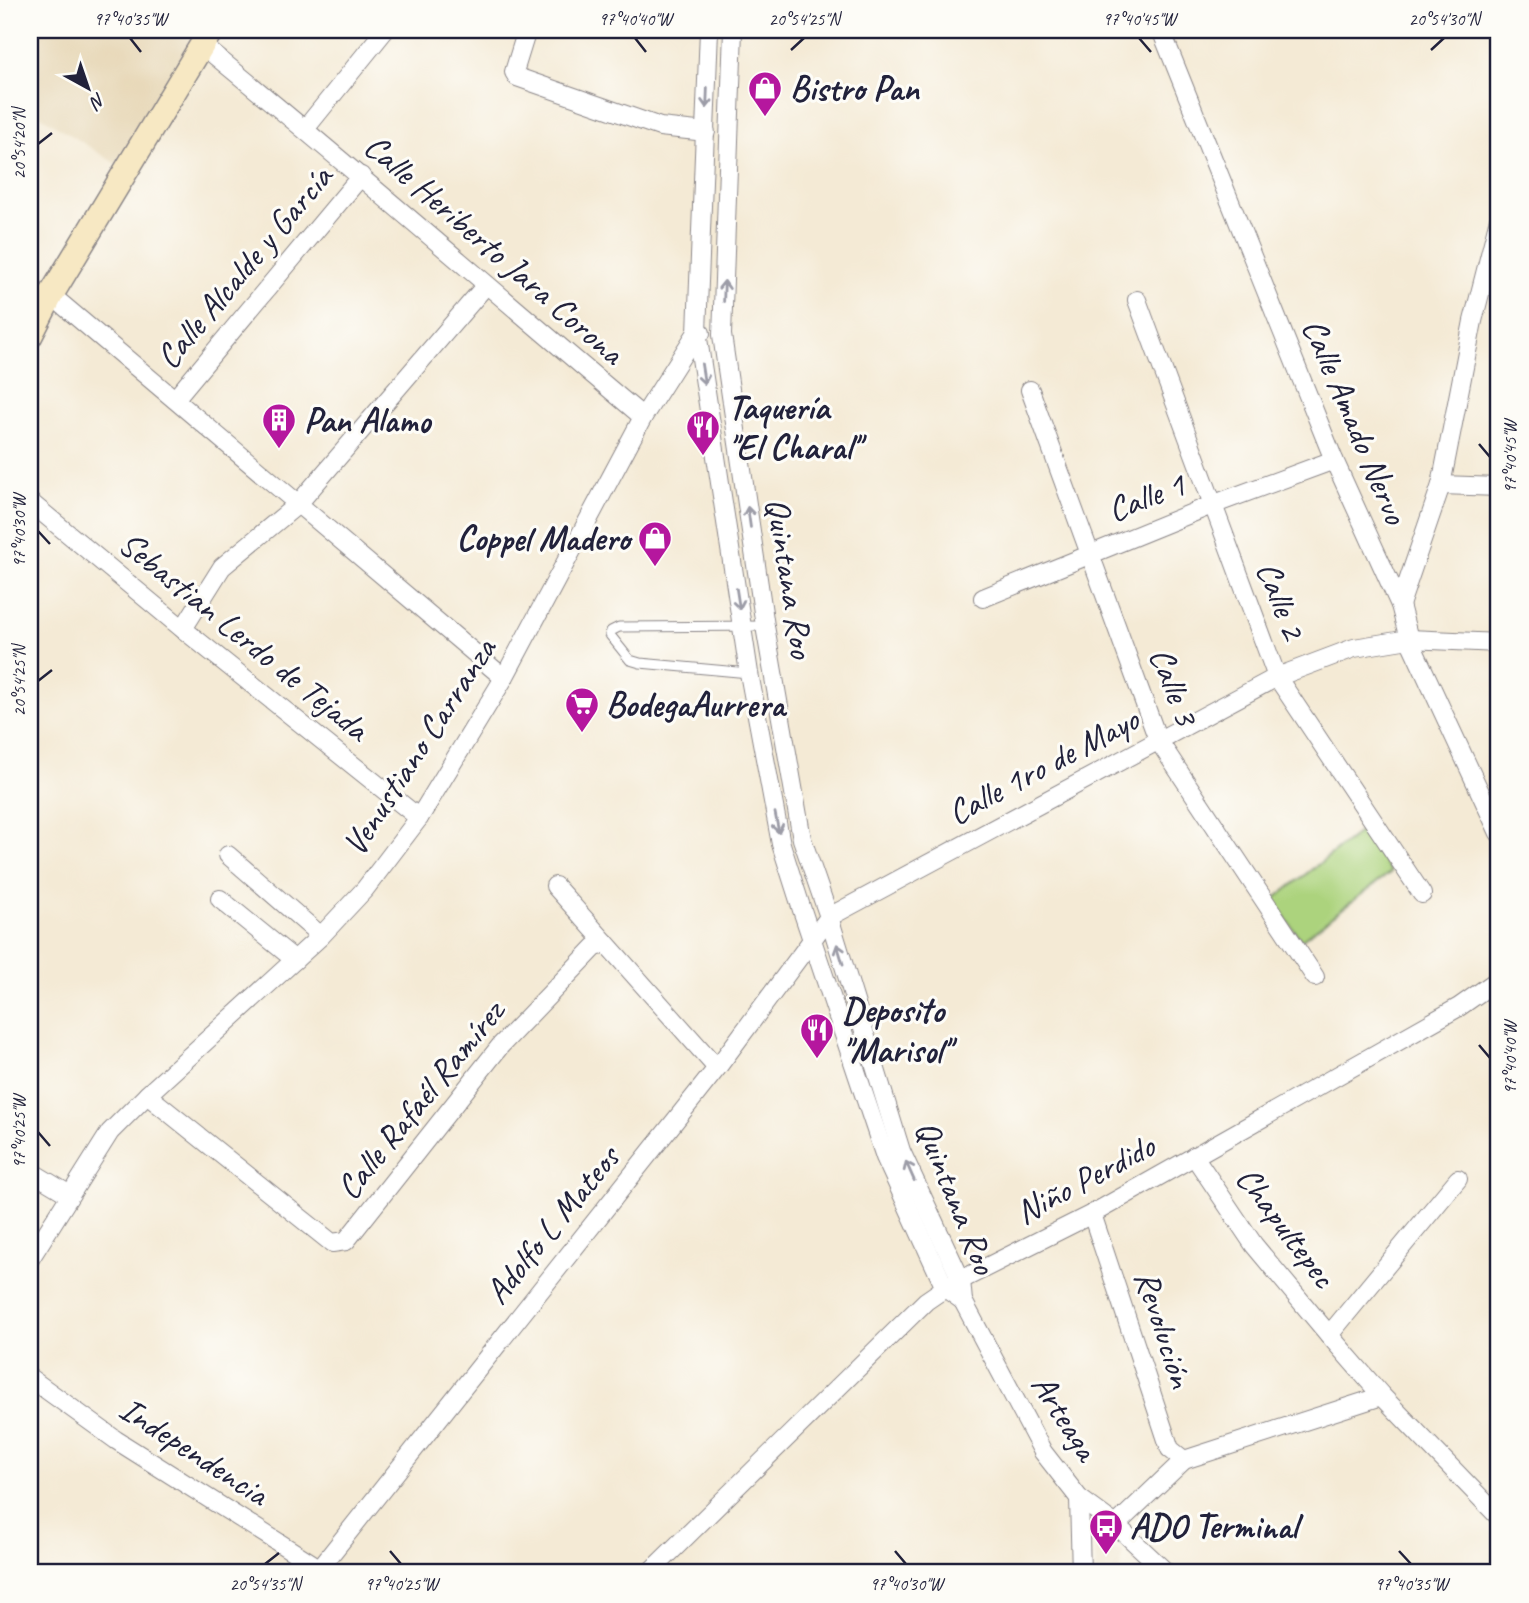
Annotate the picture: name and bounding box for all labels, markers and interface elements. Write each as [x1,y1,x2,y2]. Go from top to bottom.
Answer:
text: 97°40'35"W [93,8,170,30]
text: 97°40'40"W [598,8,675,30]
text: 20°54'25"N [769,8,843,30]
text: 97°40'45"W [1102,8,1179,30]
text: 20°54'30"N [1409,8,1483,30]
north arrow [52,52,122,122]
place label: Bistro Pan [790,66,920,111]
shop icon: Bistro Pan [746,69,784,118]
one-way arrow [700,86,713,109]
text: N [84,87,111,115]
text: 20°54'20"N [8,105,30,179]
street label: Calle Heriberto Jara Corona [355,124,635,376]
street label: Calle Alcalde y García [146,154,344,378]
one-way arrow [717,280,730,303]
street label: Calle Amado Nervo [1292,312,1419,532]
one-way arrow [697,362,710,385]
place label: Taquería "El Charal" [728,385,867,470]
place label: Pan Alamo [304,398,433,443]
building icon: Pan Alamo [260,401,298,450]
restaurant icon: Taquería "El Charal" [684,408,722,457]
text: 97°40'45"W [1499,417,1521,494]
street label: Calle 1 [1101,461,1193,532]
text: 97°40'30"W [8,491,30,568]
street label: Quintana Roo [755,495,825,663]
one-way arrow [742,506,755,529]
place label: Coppel Madero [457,516,633,561]
shop icon: Coppel Madero [636,519,674,568]
street label: Sebastian Lerdo de Tejada [110,521,380,753]
street label: Calle 2 [1246,555,1317,648]
one-way arrow [732,587,745,610]
street label: Venustiano Carranza [332,628,507,864]
street label: Calle 3 [1139,641,1210,733]
text: 20°54'25"N [8,642,30,716]
place label: BodegaAurrera [606,682,788,727]
supermarket icon: BodegaAurrera [563,685,601,734]
street label: Calle 1ro de Mayo [940,696,1148,835]
one-way arrow [771,811,784,834]
one-way arrow [833,944,846,966]
place label: Deposito "Marisol" [842,988,958,1073]
street label: Calle Rafaél Ramírez [326,989,516,1209]
restaurant icon: Deposito "Marisol" [798,1011,836,1060]
text: 97°40'40"W [1499,1018,1521,1095]
text: 97°40'25"W [8,1092,30,1169]
street label: Quintana Roo [905,1114,1008,1282]
street label: Niño Perdido [1008,1123,1164,1234]
street label: Adolfo L Mateos [474,1134,631,1313]
street label: Chapultepec [1226,1157,1347,1298]
one-way arrow [903,1160,916,1182]
street label: Revolución [1124,1265,1204,1394]
street label: Arteaga [1021,1365,1110,1471]
street label: Independencia [111,1386,279,1517]
place label: ADO Terminal [1130,1504,1304,1549]
bus stop icon: ADO Terminal [1087,1507,1125,1556]
text: 20°54'35"N [230,1573,304,1595]
text: 97°40'25"W [364,1573,441,1595]
text: 97°40'30"W [869,1573,946,1595]
text: 97°40'35"W [1374,1573,1451,1595]

